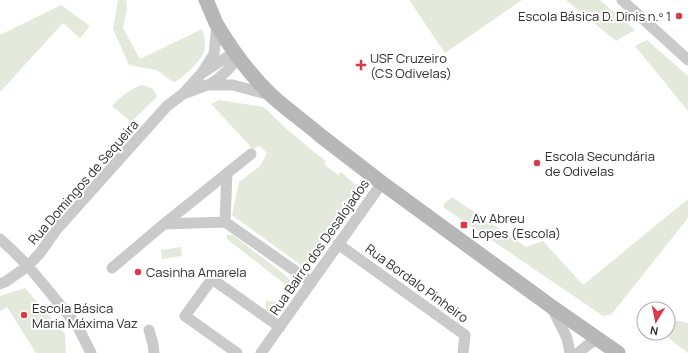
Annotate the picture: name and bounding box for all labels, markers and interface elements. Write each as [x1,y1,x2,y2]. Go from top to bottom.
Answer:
place label: Escola Básica D. Dinis n.º 1 [518,7,671,25]
marker: Escola Básica D. Dinis n.º 1 [674,11,684,21]
place label: USF Cruzeiro (CS Odivelas) [370,49,452,82]
marker: USF Cruzeiro (CS Odivelas) [355,59,367,71]
street label: Rua Domingos de Sequeira [24,116,142,248]
place label: Escola Secundária de Odivelas [545,147,655,180]
marker: Escola Secundária de Odivelas [532,158,542,168]
street label: Rua Bairro dos Desalojados [265,175,373,319]
place label: Av Abreu Lopes (Escola) [472,209,561,242]
marker: Av Abreu Lopes (Escola) [459,220,469,230]
street label: Rua Bordalo Pinheiro [362,239,472,327]
place label: Casinha Amarela [146,263,247,281]
marker: Casinha Amarela [133,267,143,277]
place label: Escola Básica Maria Máxima Vaz [32,299,138,332]
north arrow [636,301,676,341]
marker: Escola Básica Maria Máxima Vaz [19,310,29,320]
text: N [649,323,659,339]

